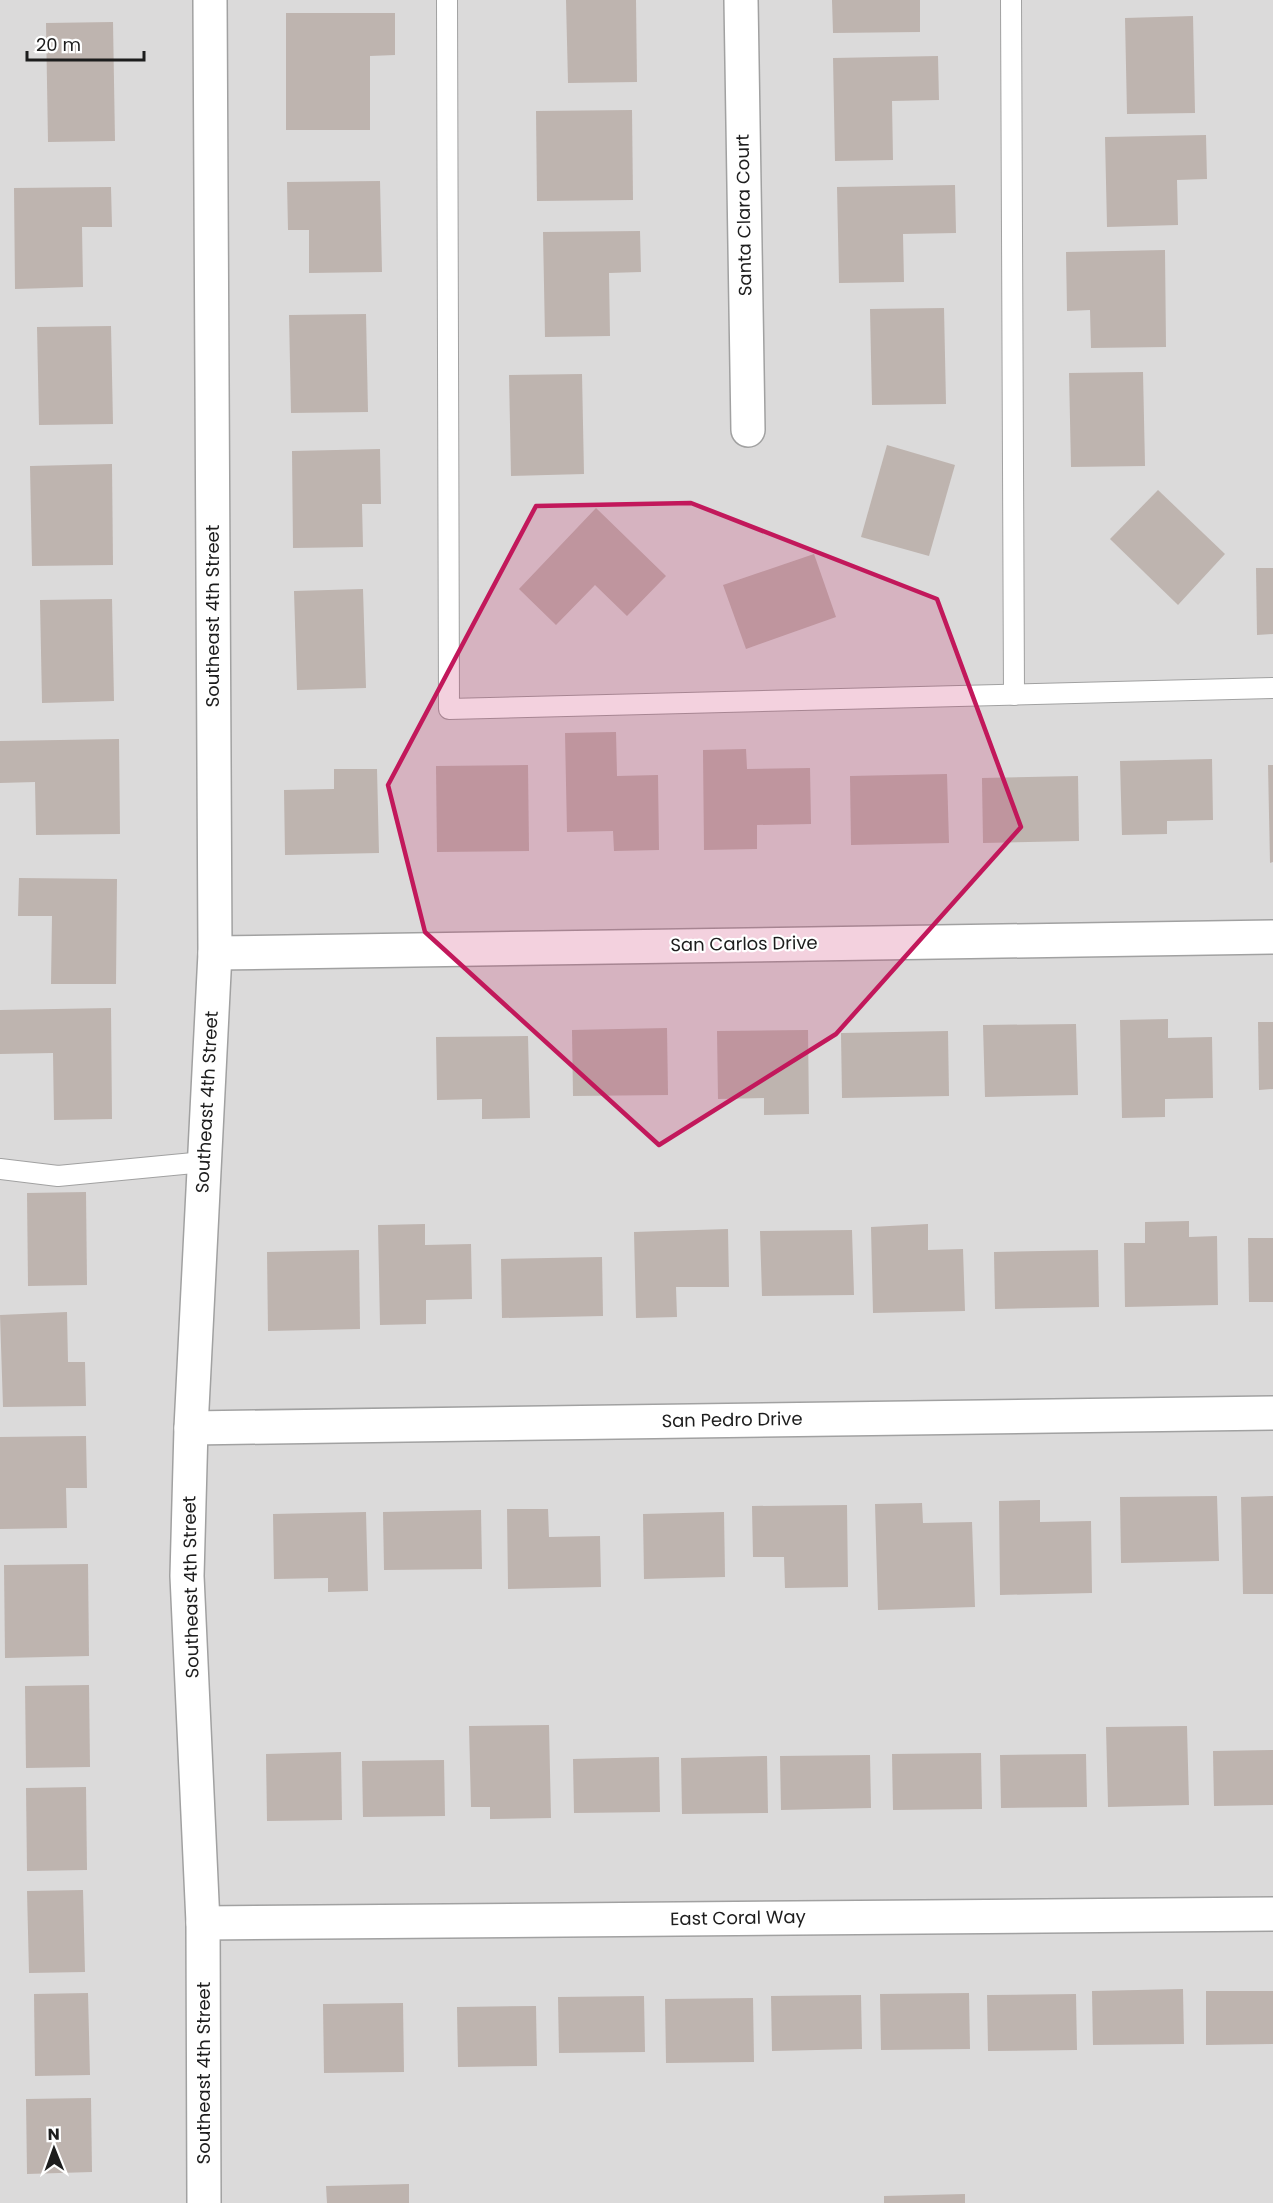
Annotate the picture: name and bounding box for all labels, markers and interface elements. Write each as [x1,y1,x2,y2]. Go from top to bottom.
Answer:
scale bar [27,24,144,62]
text: 20 m [36,32,81,57]
street label: Santa Clara Court [730,134,757,296]
street label: Southeast 4th Street [200,525,225,707]
street label: San Carlos Drive [670,930,818,957]
street label: Southeast 4th Street [189,1010,224,1194]
street label: San Pedro Drive [661,1406,803,1433]
street label: Southeast 4th Street [176,1495,205,1679]
street label: East Coral Way [670,1904,806,1931]
street label: Southeast 4th Street [191,1982,216,2164]
north arrow [24,2119,84,2179]
text: N [48,2123,60,2146]

